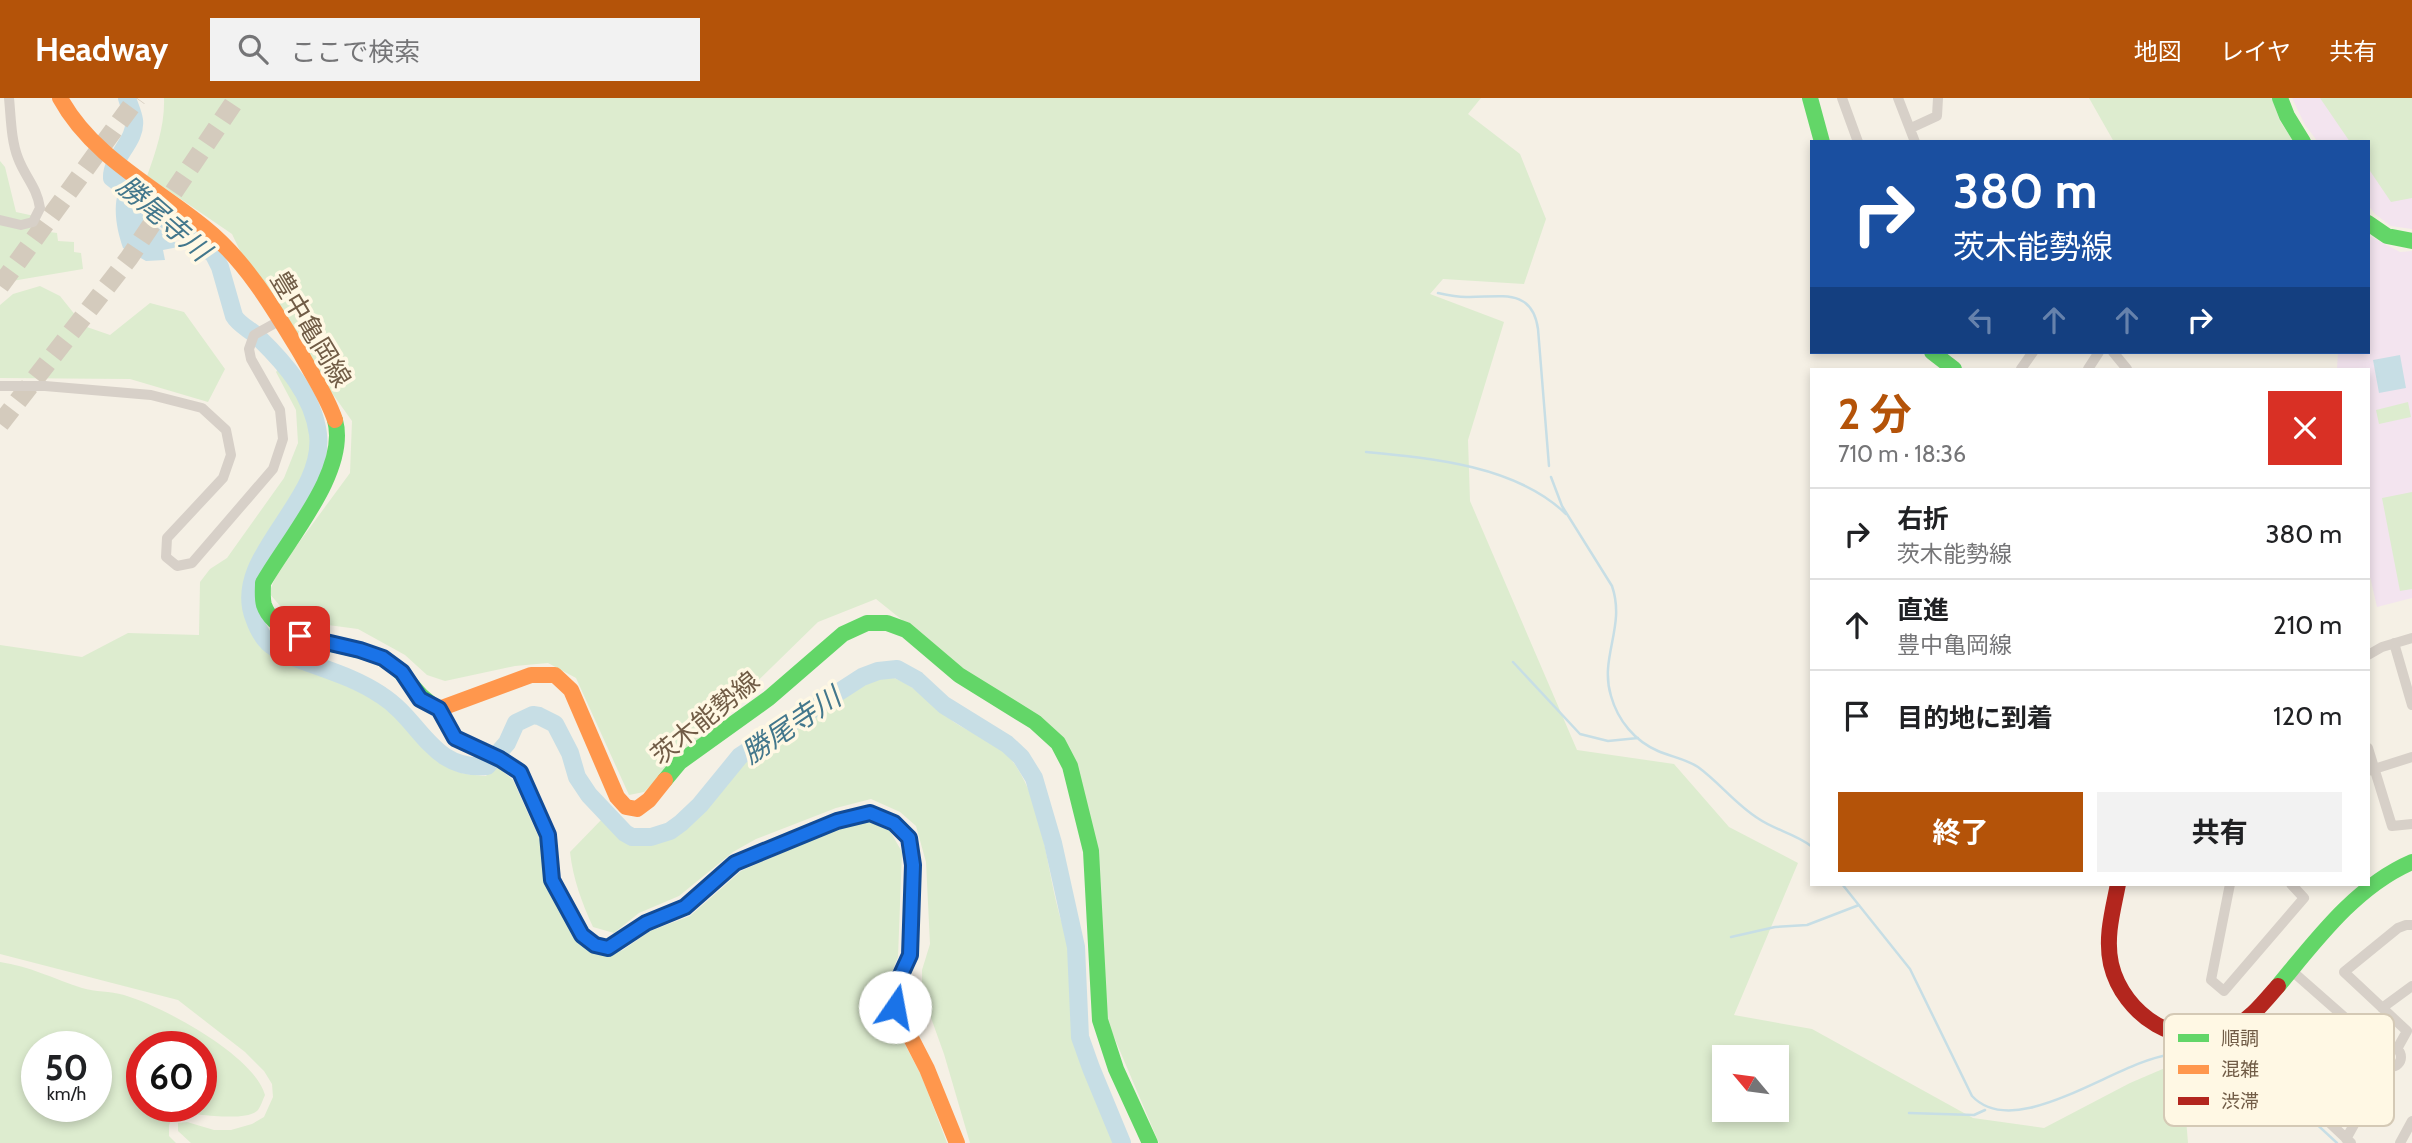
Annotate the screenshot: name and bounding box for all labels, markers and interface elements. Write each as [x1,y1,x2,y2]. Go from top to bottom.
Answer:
search box [210,18,700,81]
text: Headway [35,29,168,69]
icon: search [234,30,272,68]
text: ここで検索 [290,36,420,68]
text: 地図 [2134,37,2182,66]
text: レイヤ [2220,37,2291,66]
text: 共有 [2329,37,2377,66]
text: 380 m [1953,161,2097,220]
water label: 勝尾寺川 [111,168,220,270]
icon: right [1838,168,1929,259]
text: 茨木能勢線 [1953,227,2113,266]
street label: 豊中亀岡線 [264,265,358,393]
icon: left [1962,301,2000,339]
icon: ahead [2035,301,2073,339]
icon: ahead [2108,301,2146,339]
icon: right [2181,301,2219,339]
text: 2 分 [1838,388,1912,440]
button: close [2268,391,2342,465]
text: 710 m · 18:36 [1838,440,1966,468]
text: 右折 [1897,503,1949,535]
icon: right [1838,515,1876,553]
text: 380 m [2265,518,2342,550]
text: 茨木能勢線 [1897,540,2012,568]
text: 直進 [1897,594,1949,626]
pin [270,606,330,666]
icon: ahead [1838,606,1876,644]
text: 210 m [2273,609,2342,641]
icon: arrive [281,617,319,655]
text: 豊中亀岡線 [1897,631,2012,659]
street label: 茨木能勢線 [644,665,766,771]
water label: 勝尾寺川 [735,678,849,770]
icon: arrive [1838,697,1876,735]
text: 120 m [2273,700,2342,732]
text: 目的地に到着 [1897,702,2053,734]
button: 終了 [1838,792,2083,872]
button: 共有 [2097,792,2342,872]
position arrow [858,970,932,1044]
legend [2164,1014,2394,1126]
text: 順調 [2221,1027,2259,1050]
speed limit sign: 60 [126,1031,217,1122]
north arrow [1712,1045,1788,1122]
map controls [1712,1045,1789,1122]
text: 50 [45,1046,88,1089]
text: 混雑 [2221,1058,2259,1081]
text: km/h [47,1083,86,1105]
text: 渋滞 [2221,1090,2259,1113]

